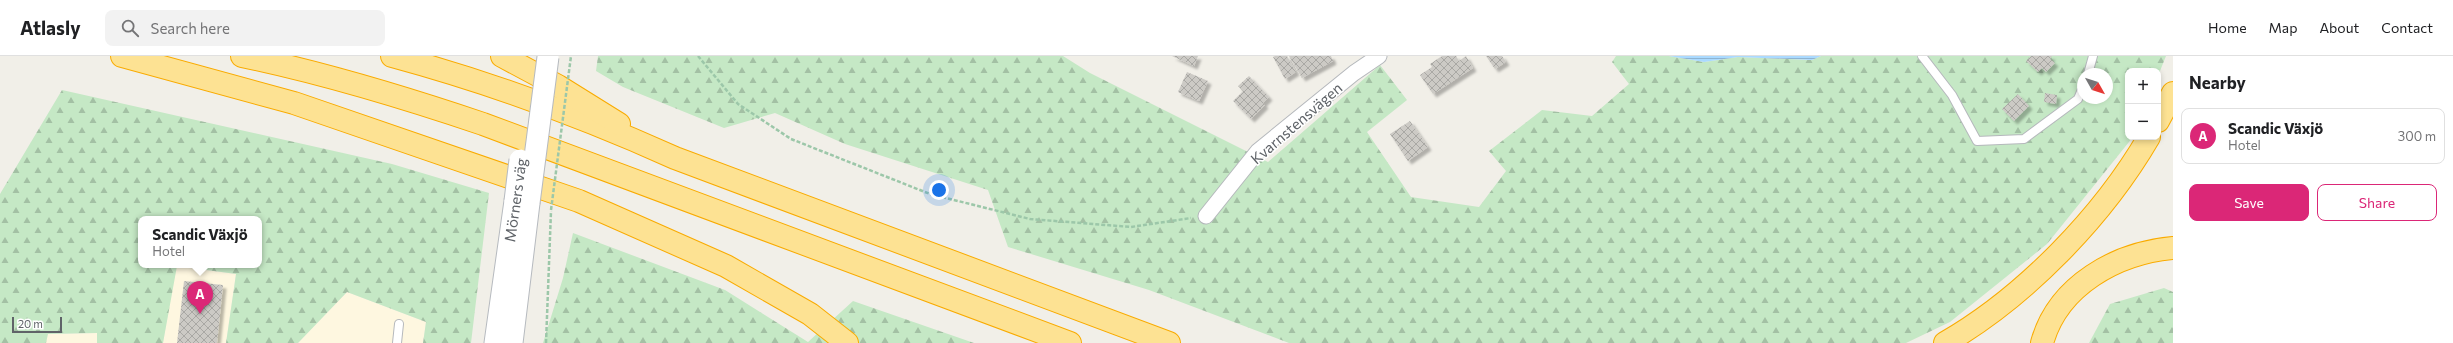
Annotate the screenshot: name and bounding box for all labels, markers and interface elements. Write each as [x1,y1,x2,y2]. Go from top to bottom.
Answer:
search box [105,10,385,46]
text: Atlasly [20,16,81,39]
icon: search [119,17,141,39]
text: Search here [151,19,230,37]
text: Home [2208,19,2247,36]
text: Map [2269,19,2297,36]
text: About [2319,19,2359,36]
text: Contact [2381,19,2433,36]
north arrow [2077,68,2113,104]
map controls [2125,68,2161,140]
button: + [2125,68,2161,104]
text: Nearby [2189,72,2246,93]
street label: Kvarnstensvägen [1247,78,1345,168]
button: − [2125,104,2161,140]
text: Scandic Växjö [2228,119,2323,137]
text: A [2198,128,2208,144]
text: 300 m [2398,128,2436,144]
text: Hotel [2228,137,2261,153]
street label: Mörners väg [500,157,530,243]
your location [929,180,949,200]
button: Save [2189,184,2309,221]
button: Share [2317,184,2437,221]
popup [138,216,262,268]
text: Scandic Växjö [152,225,248,243]
text: Hotel [152,243,185,259]
pin: A [187,281,213,314]
scale bar [12,315,62,334]
text: 20 m [18,317,43,330]

